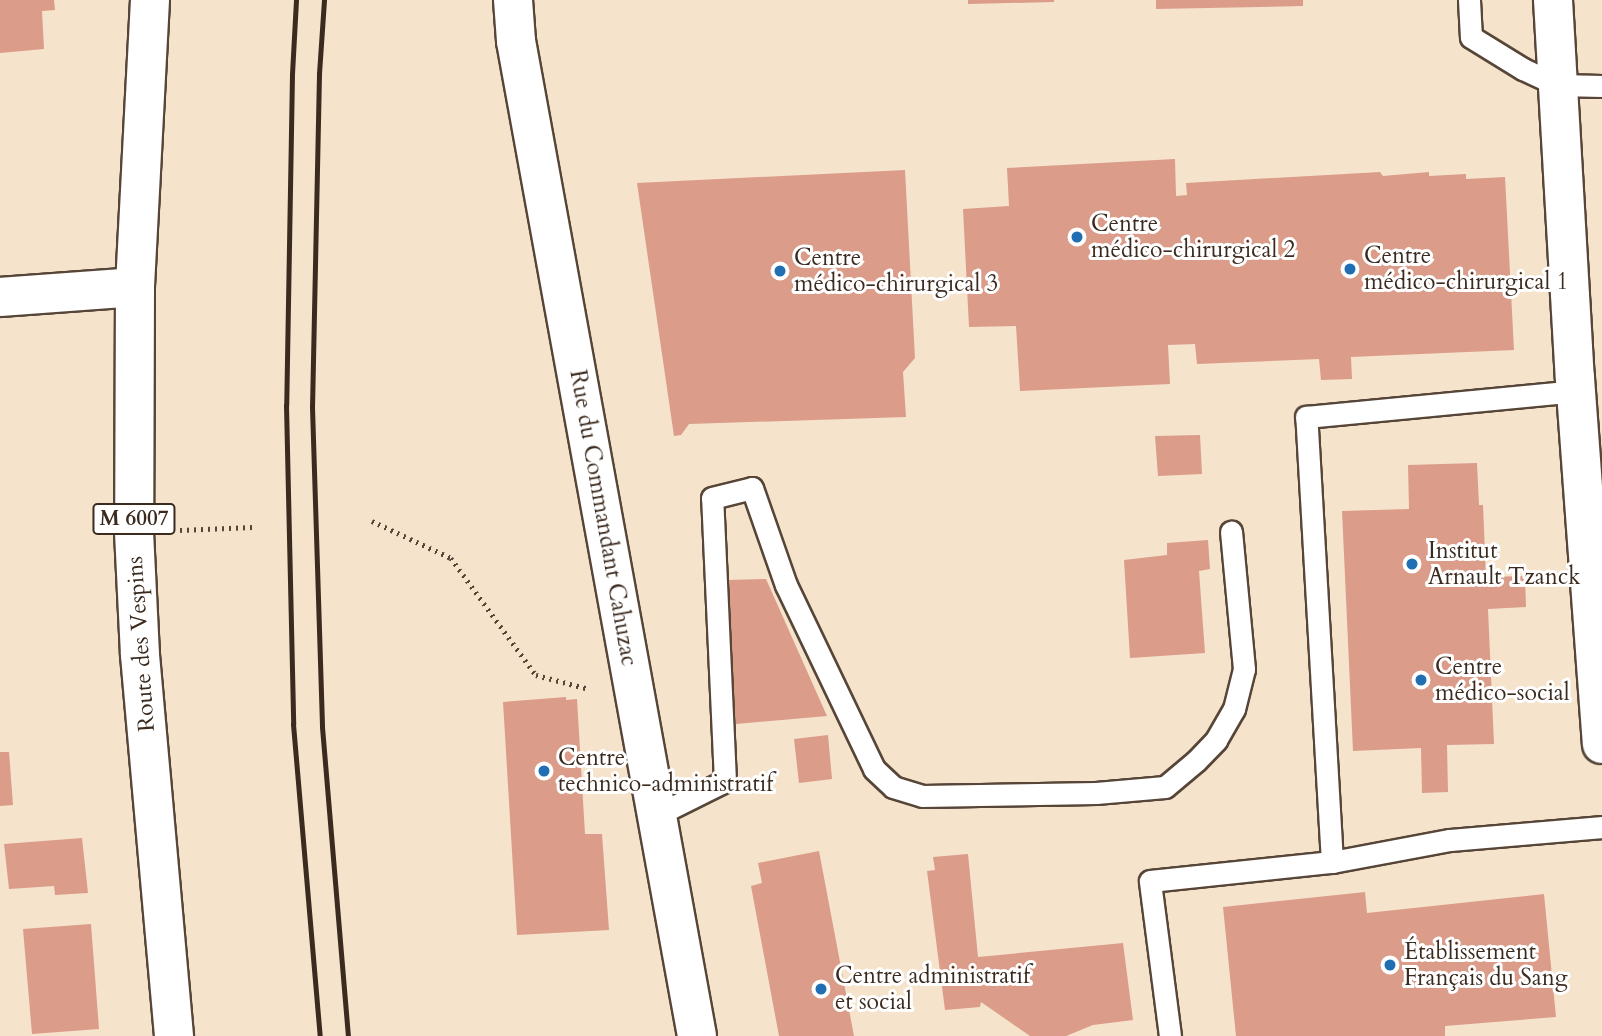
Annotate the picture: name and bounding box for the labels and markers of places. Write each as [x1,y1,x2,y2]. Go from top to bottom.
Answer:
place label: Centre médico-chirurgical 2 [1091,210,1295,264]
marker: Centre médico-chirurgical 2 [1069,229,1085,245]
place label: Centre médico-chirurgical 1 [1364,242,1568,296]
place label: Centre médico-chirurgical 3 [794,244,998,298]
marker: Centre médico-chirurgical 1 [1342,261,1358,277]
marker: Centre médico-chirurgical 3 [772,263,788,279]
place label: Institut Arnault Tzanck [1428,537,1581,591]
marker: Institut Arnault Tzanck [1402,554,1422,574]
place label: Centre médico-social [1435,653,1570,707]
marker: Centre médico-social [1413,672,1429,688]
place label: Centre technico-administratif [558,744,773,798]
marker: Centre technico-administratif [536,763,552,779]
place label: Établissement Français du Sang [1404,938,1568,992]
marker: Établissement Français du Sang [1382,957,1398,973]
place label: Centre administratif et social [835,962,1030,1016]
marker: Centre administratif et social [813,981,829,997]

